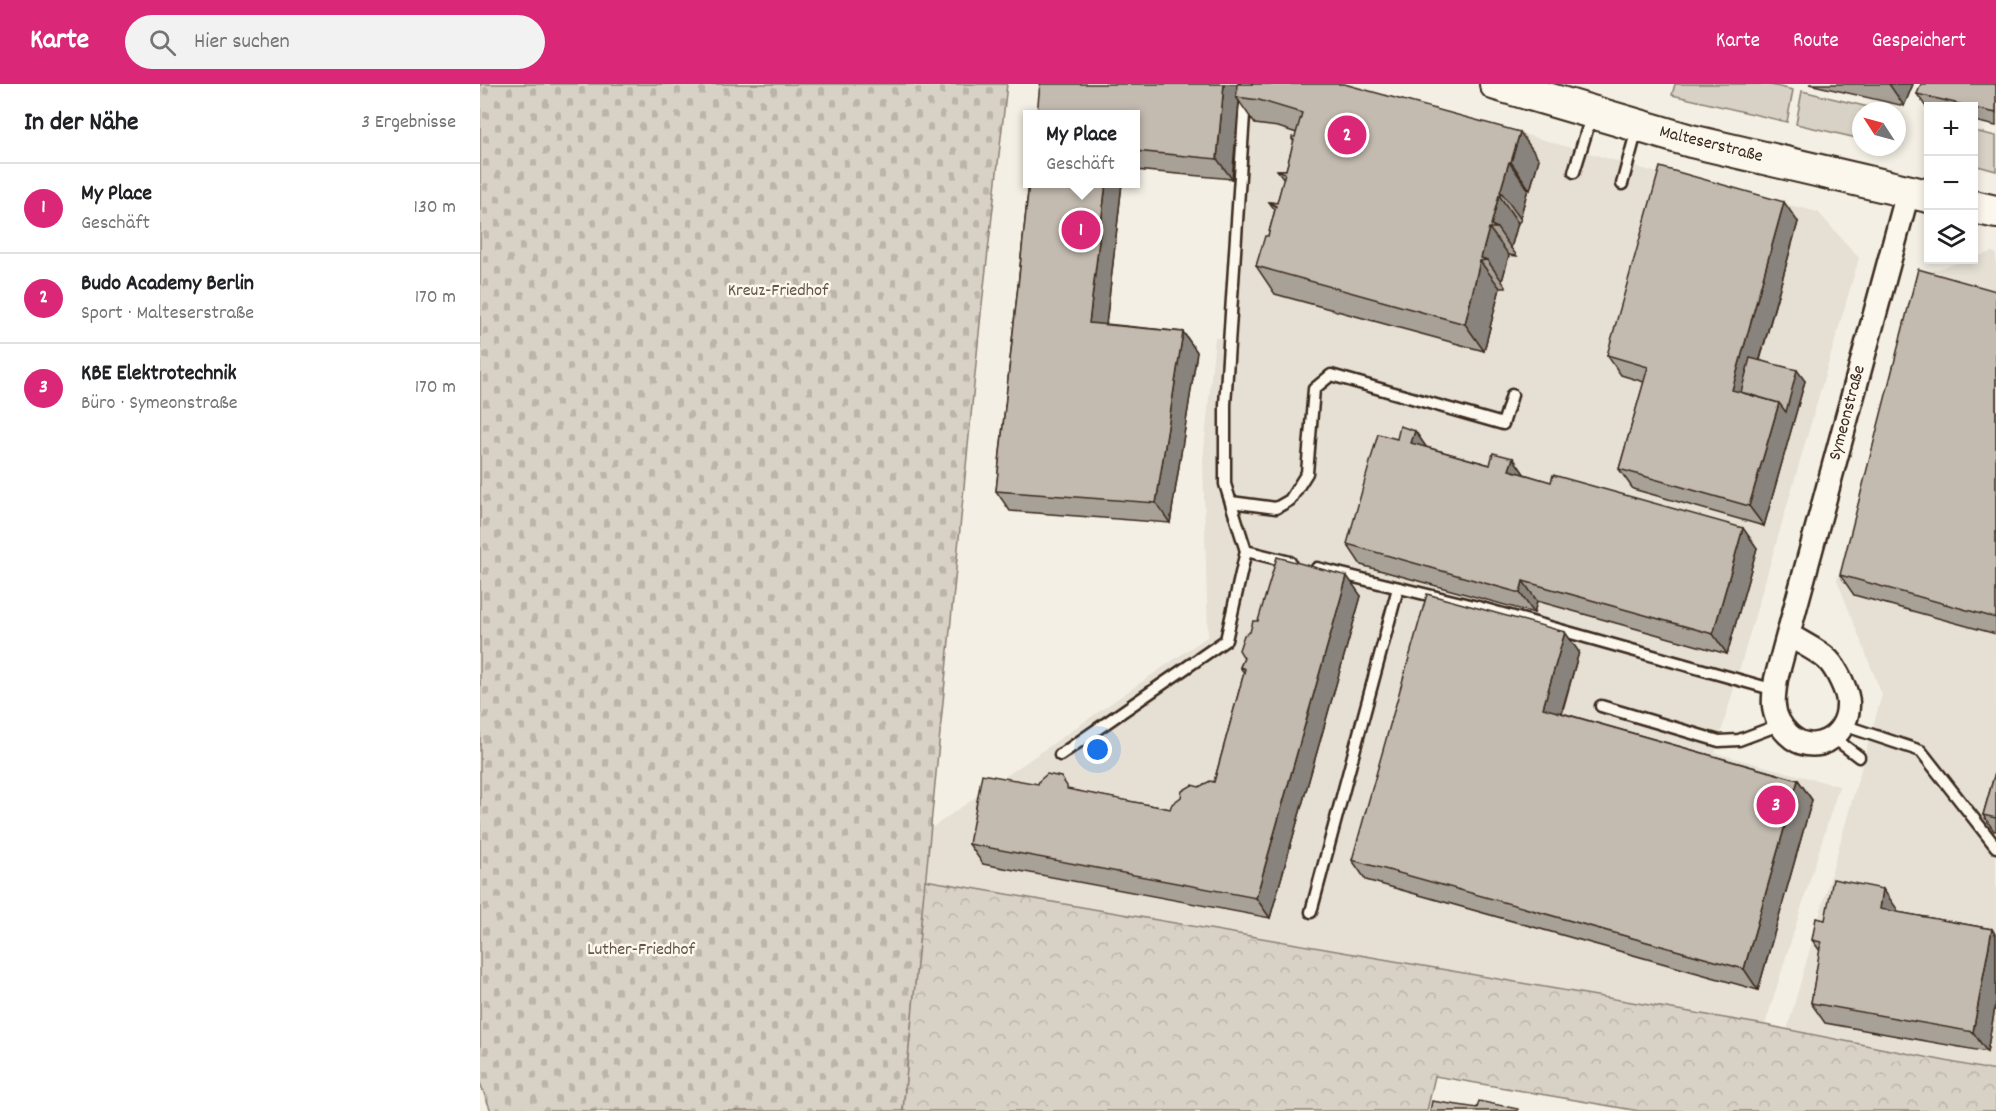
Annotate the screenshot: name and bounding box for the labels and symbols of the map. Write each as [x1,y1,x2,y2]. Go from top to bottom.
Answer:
north arrow [1852,102,1906,156]
pin: 2 [1328,112,1366,158]
street label: Malteserstraße [1657,120,1765,170]
pin: 1 [1062,208,1100,252]
park label: Kreuz-Friedhof [728,279,829,304]
street label: Symeonstraße [1823,363,1873,463]
your location [1083,735,1112,764]
pin: 3 [1756,782,1796,828]
park label: Luther-Friedhof [587,938,696,963]

